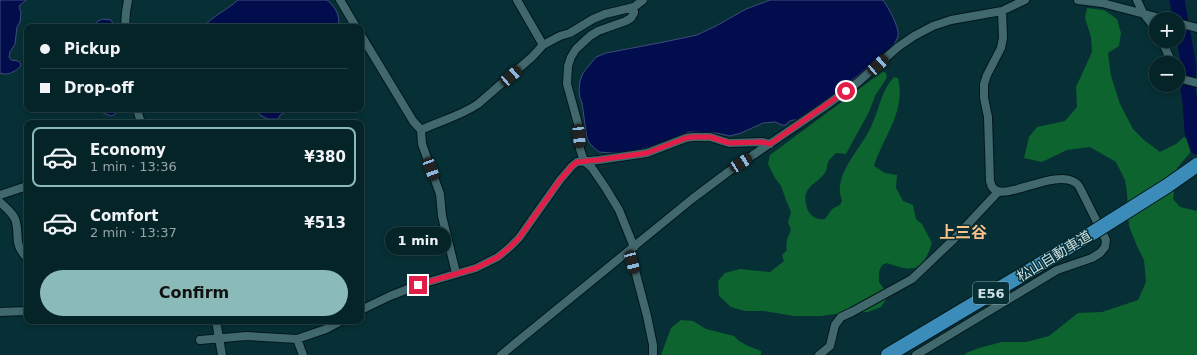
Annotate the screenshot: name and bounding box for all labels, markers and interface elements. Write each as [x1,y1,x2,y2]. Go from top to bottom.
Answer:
map controls [1149,12,1185,92]
button: + [1149,12,1185,48]
text: Pickup [64,40,120,58]
car [865,53,891,77]
button: − [1149,56,1185,92]
car [498,64,524,88]
text: Drop-off [64,79,134,97]
route start [837,82,855,100]
car [572,124,586,148]
icon: car [42,139,78,175]
text: Economy [90,141,166,159]
text: ¥380 [304,148,346,166]
car [728,151,754,175]
car [421,156,441,182]
text: 1 min · 13:36 [90,159,177,174]
icon: car [42,205,78,241]
text: Comfort [90,207,158,225]
text: ¥513 [304,214,346,232]
district label: 上三谷 [939,223,987,242]
text: 2 min · 13:37 [90,225,177,240]
callout: 1 min [385,227,451,255]
street label: 松山自動車道 [1014,228,1094,284]
text: 1 min [398,233,438,248]
car [623,249,641,275]
button: Confirm [40,270,348,316]
route end [409,276,427,294]
road number: E56 [973,282,1009,304]

